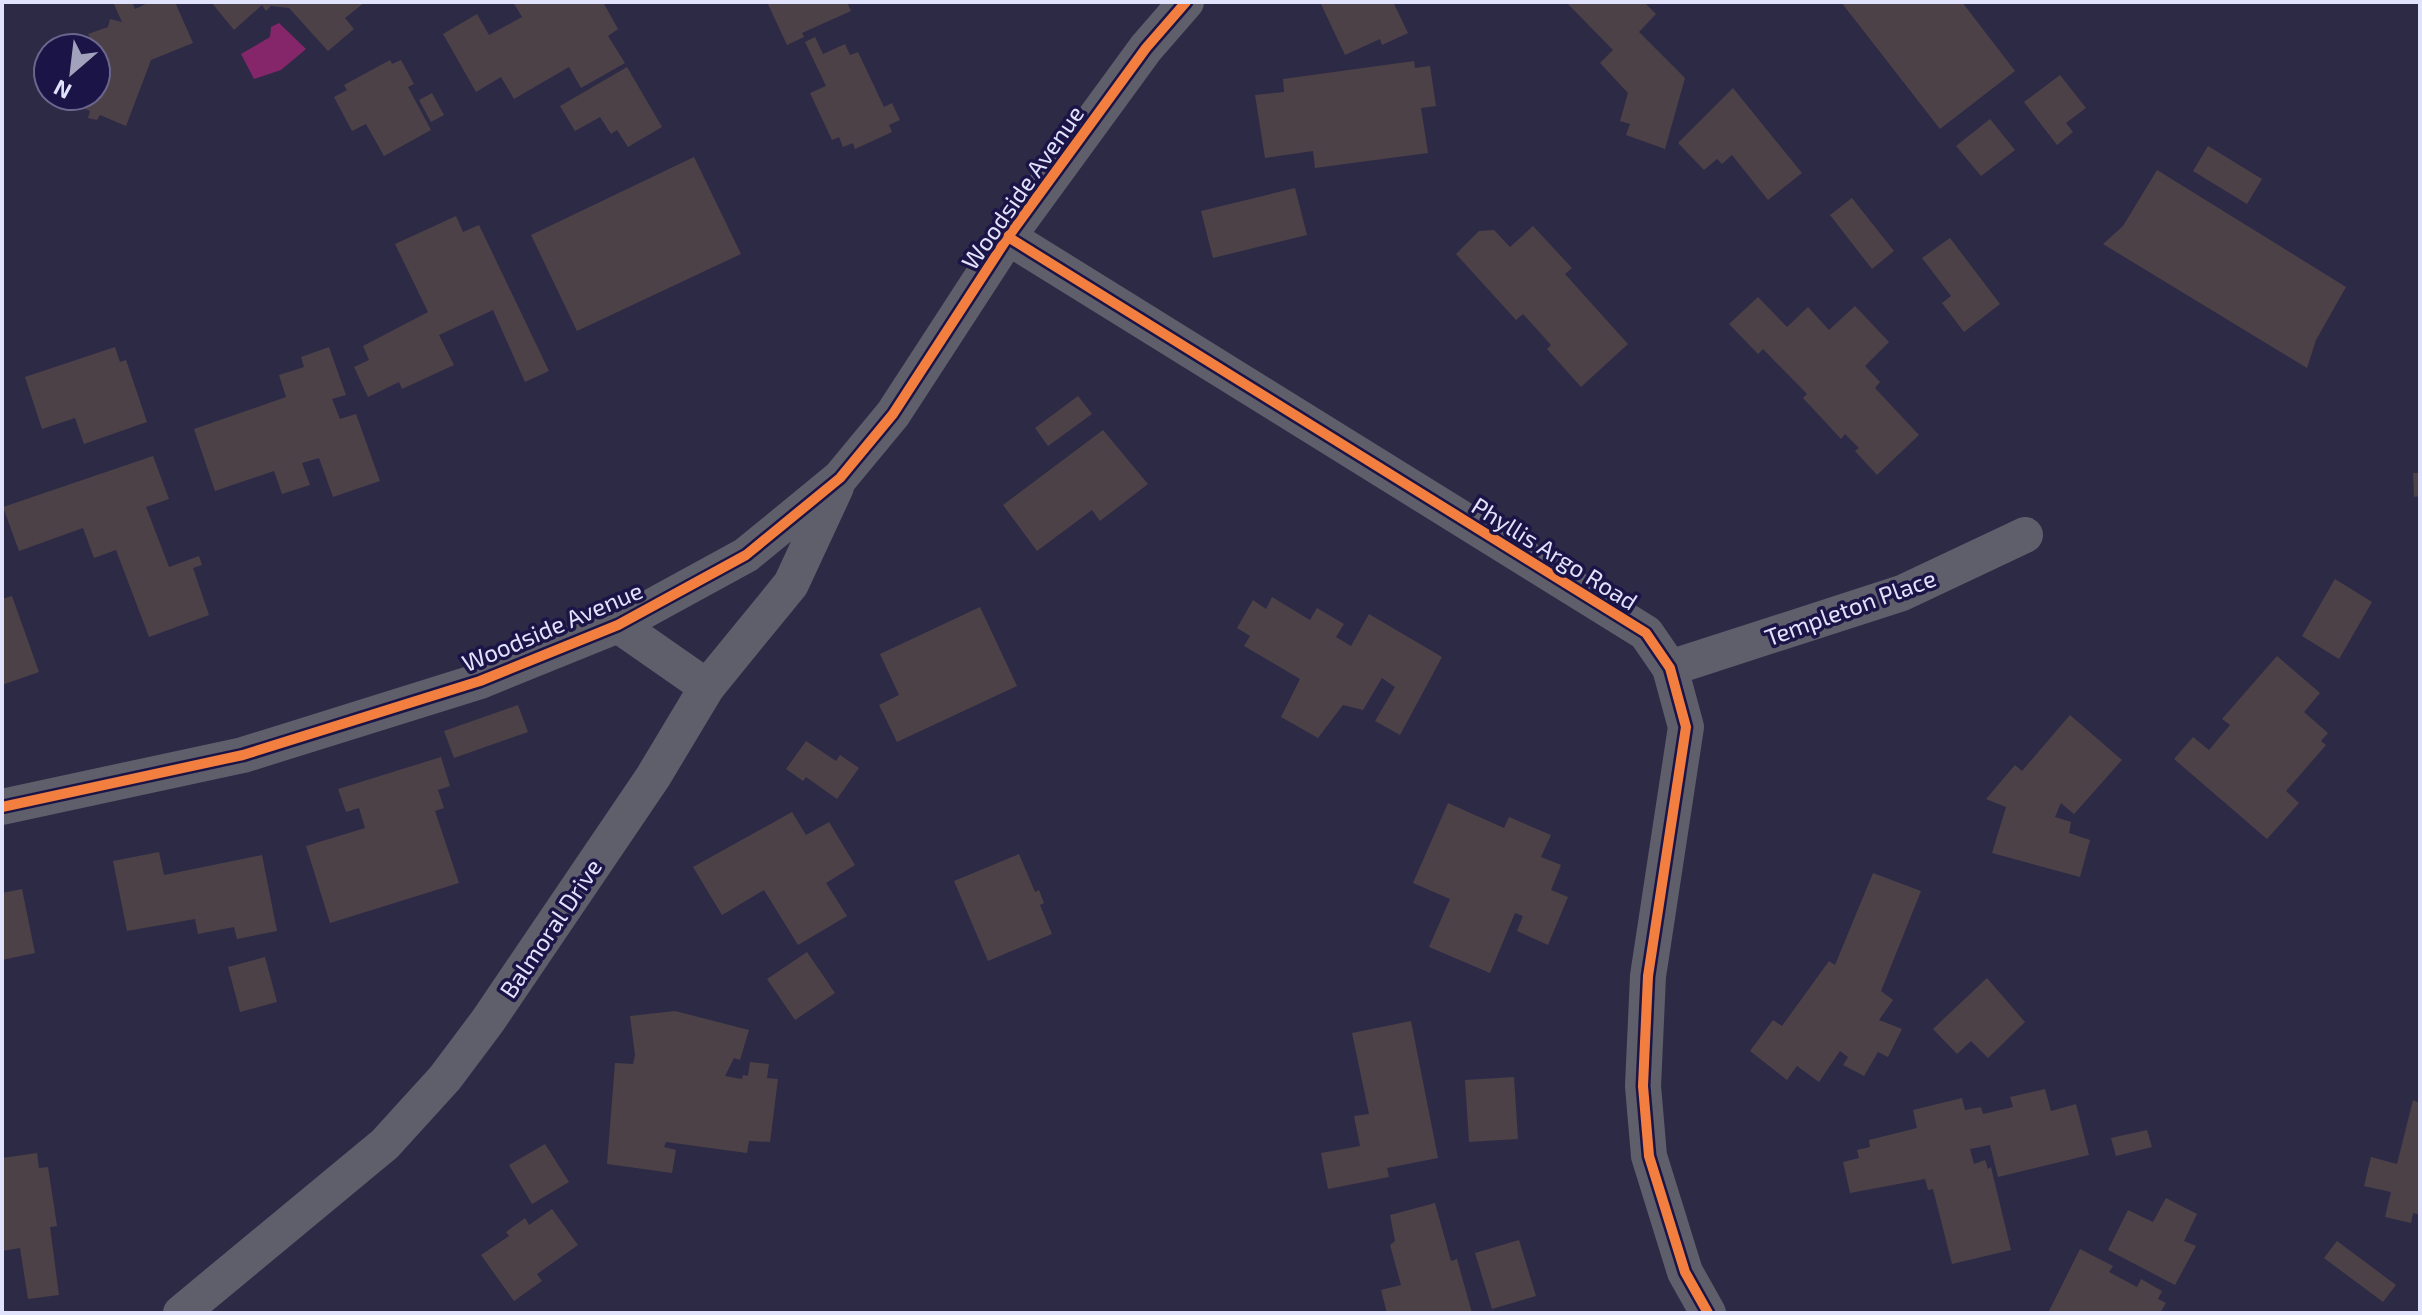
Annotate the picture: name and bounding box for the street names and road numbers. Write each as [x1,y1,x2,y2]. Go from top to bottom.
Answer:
street label: Woodside Avenue [955,100,1089,274]
street label: Phyllis Argo Road [1467,490,1643,616]
street label: Templeton Place [1760,563,1940,651]
street label: Woodside Avenue [457,575,647,677]
street label: Balmoral Drive [493,853,607,1003]

